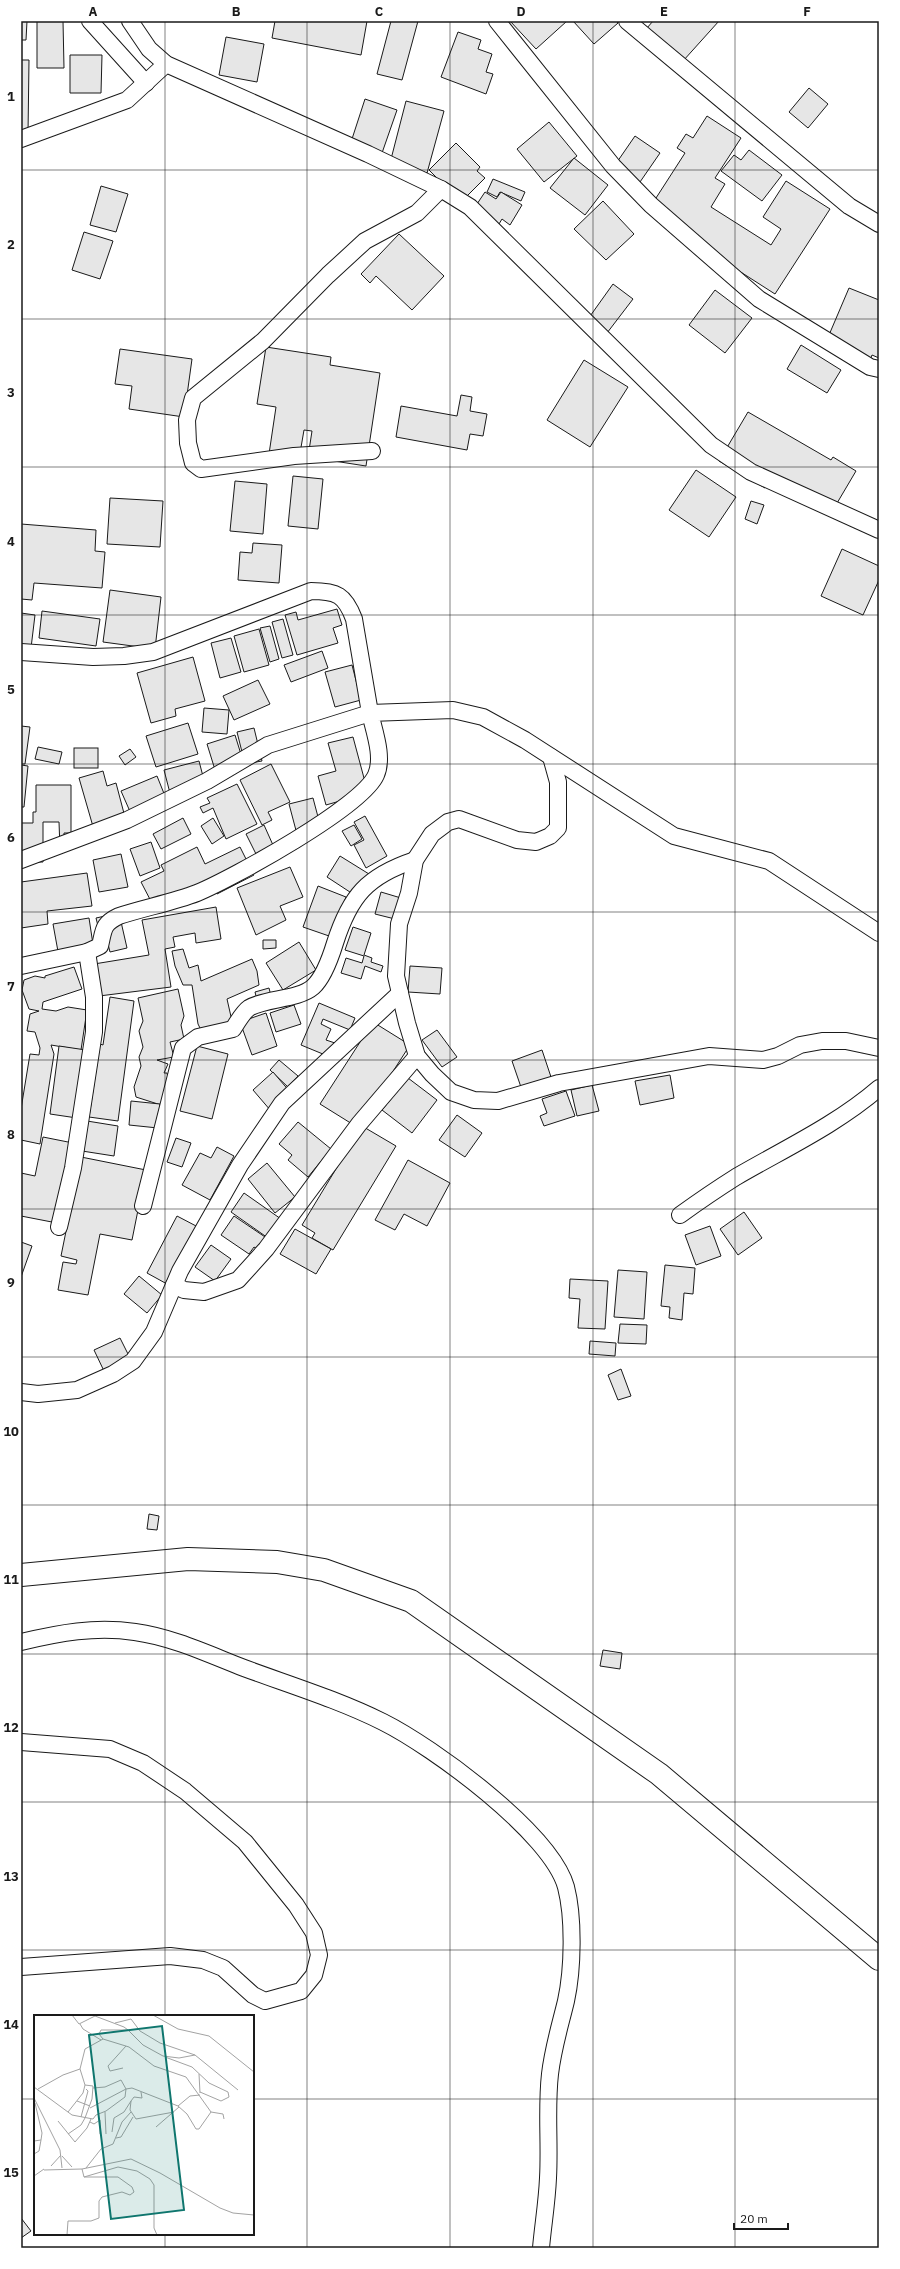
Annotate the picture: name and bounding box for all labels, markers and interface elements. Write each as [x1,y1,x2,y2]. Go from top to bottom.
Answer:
text: A [89,3,98,20]
text: B [232,3,241,20]
text: C [375,3,384,20]
text: D [516,3,526,20]
text: E [660,3,668,20]
text: F [803,3,811,20]
text: 1 [7,88,15,105]
text: 2 [7,236,15,253]
text: 3 [7,384,15,401]
text: 4 [7,533,15,550]
text: 5 [7,681,15,698]
text: 6 [7,829,15,846]
text: 7 [7,978,15,995]
text: 8 [7,1126,15,1143]
text: 9 [7,1274,15,1291]
text: 10 [3,1423,19,1440]
text: 11 [3,1571,19,1588]
text: 12 [3,1719,19,1736]
text: 13 [3,1868,19,1885]
inset map [34,2015,254,2235]
text: 14 [3,2016,19,2033]
text: 15 [3,2164,19,2181]
scale bar [734,2205,788,2231]
text: 20 m [740,2211,768,2226]

